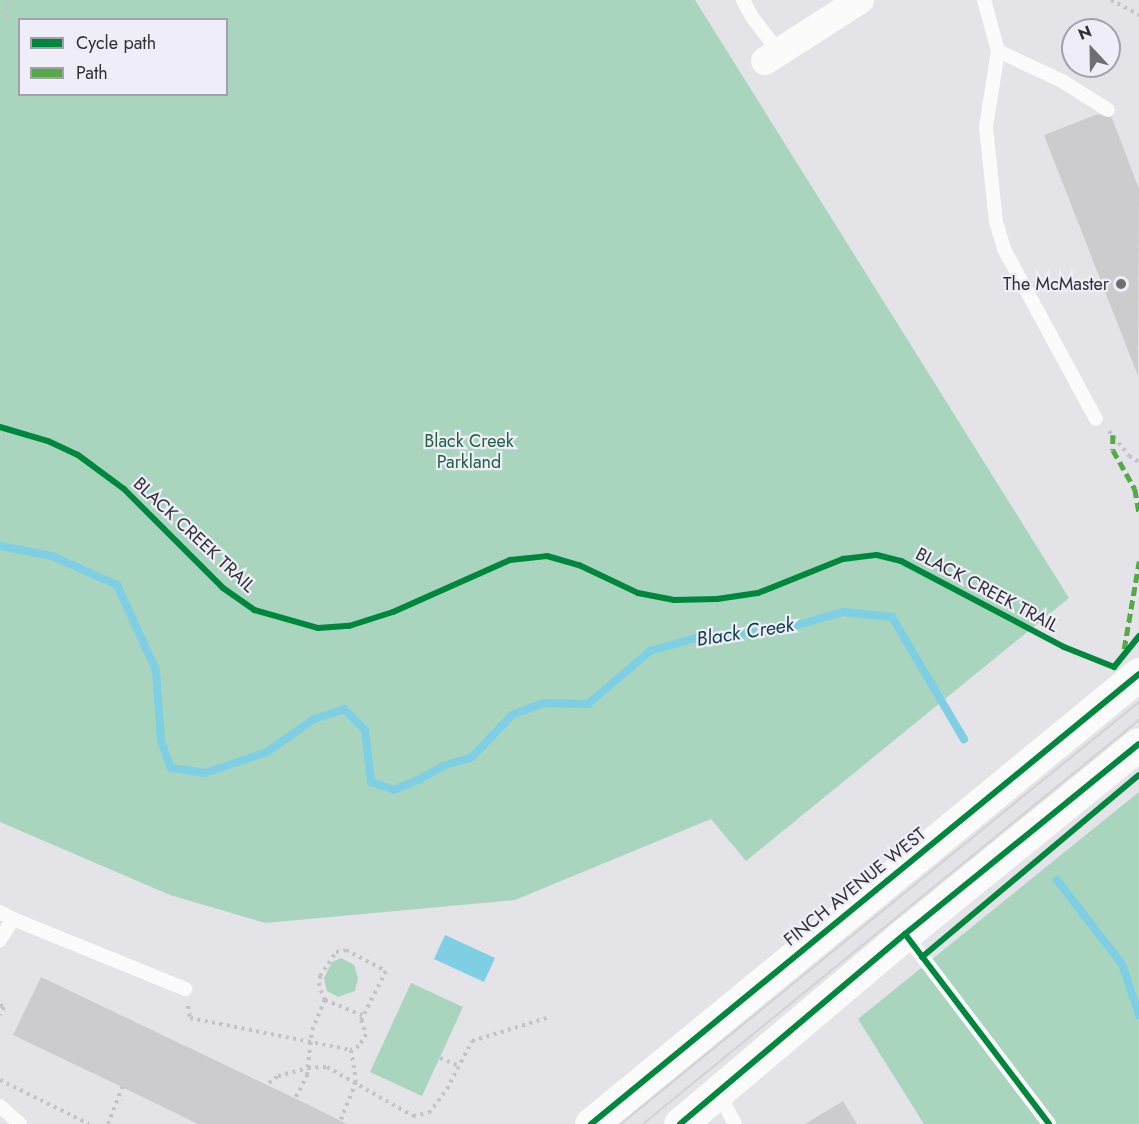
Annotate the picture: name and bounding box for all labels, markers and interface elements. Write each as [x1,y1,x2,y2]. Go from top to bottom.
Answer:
legend [18,18,228,96]
north arrow [1061,18,1121,78]
text: N [1075,20,1095,46]
text: Cycle path [76,30,156,56]
text: Path [76,60,108,86]
place label: The McMaster [1003,273,1109,295]
marker: The McMaster [1114,277,1128,291]
park label: Black Creek Parkland [424,431,514,474]
street label: BLACK CREEK TRAIL [129,473,259,597]
street label: BLACK CREEK TRAIL [912,543,1062,637]
water label: Black Creek [695,612,795,652]
street label: FINCH AVENUE WEST [780,823,930,951]

